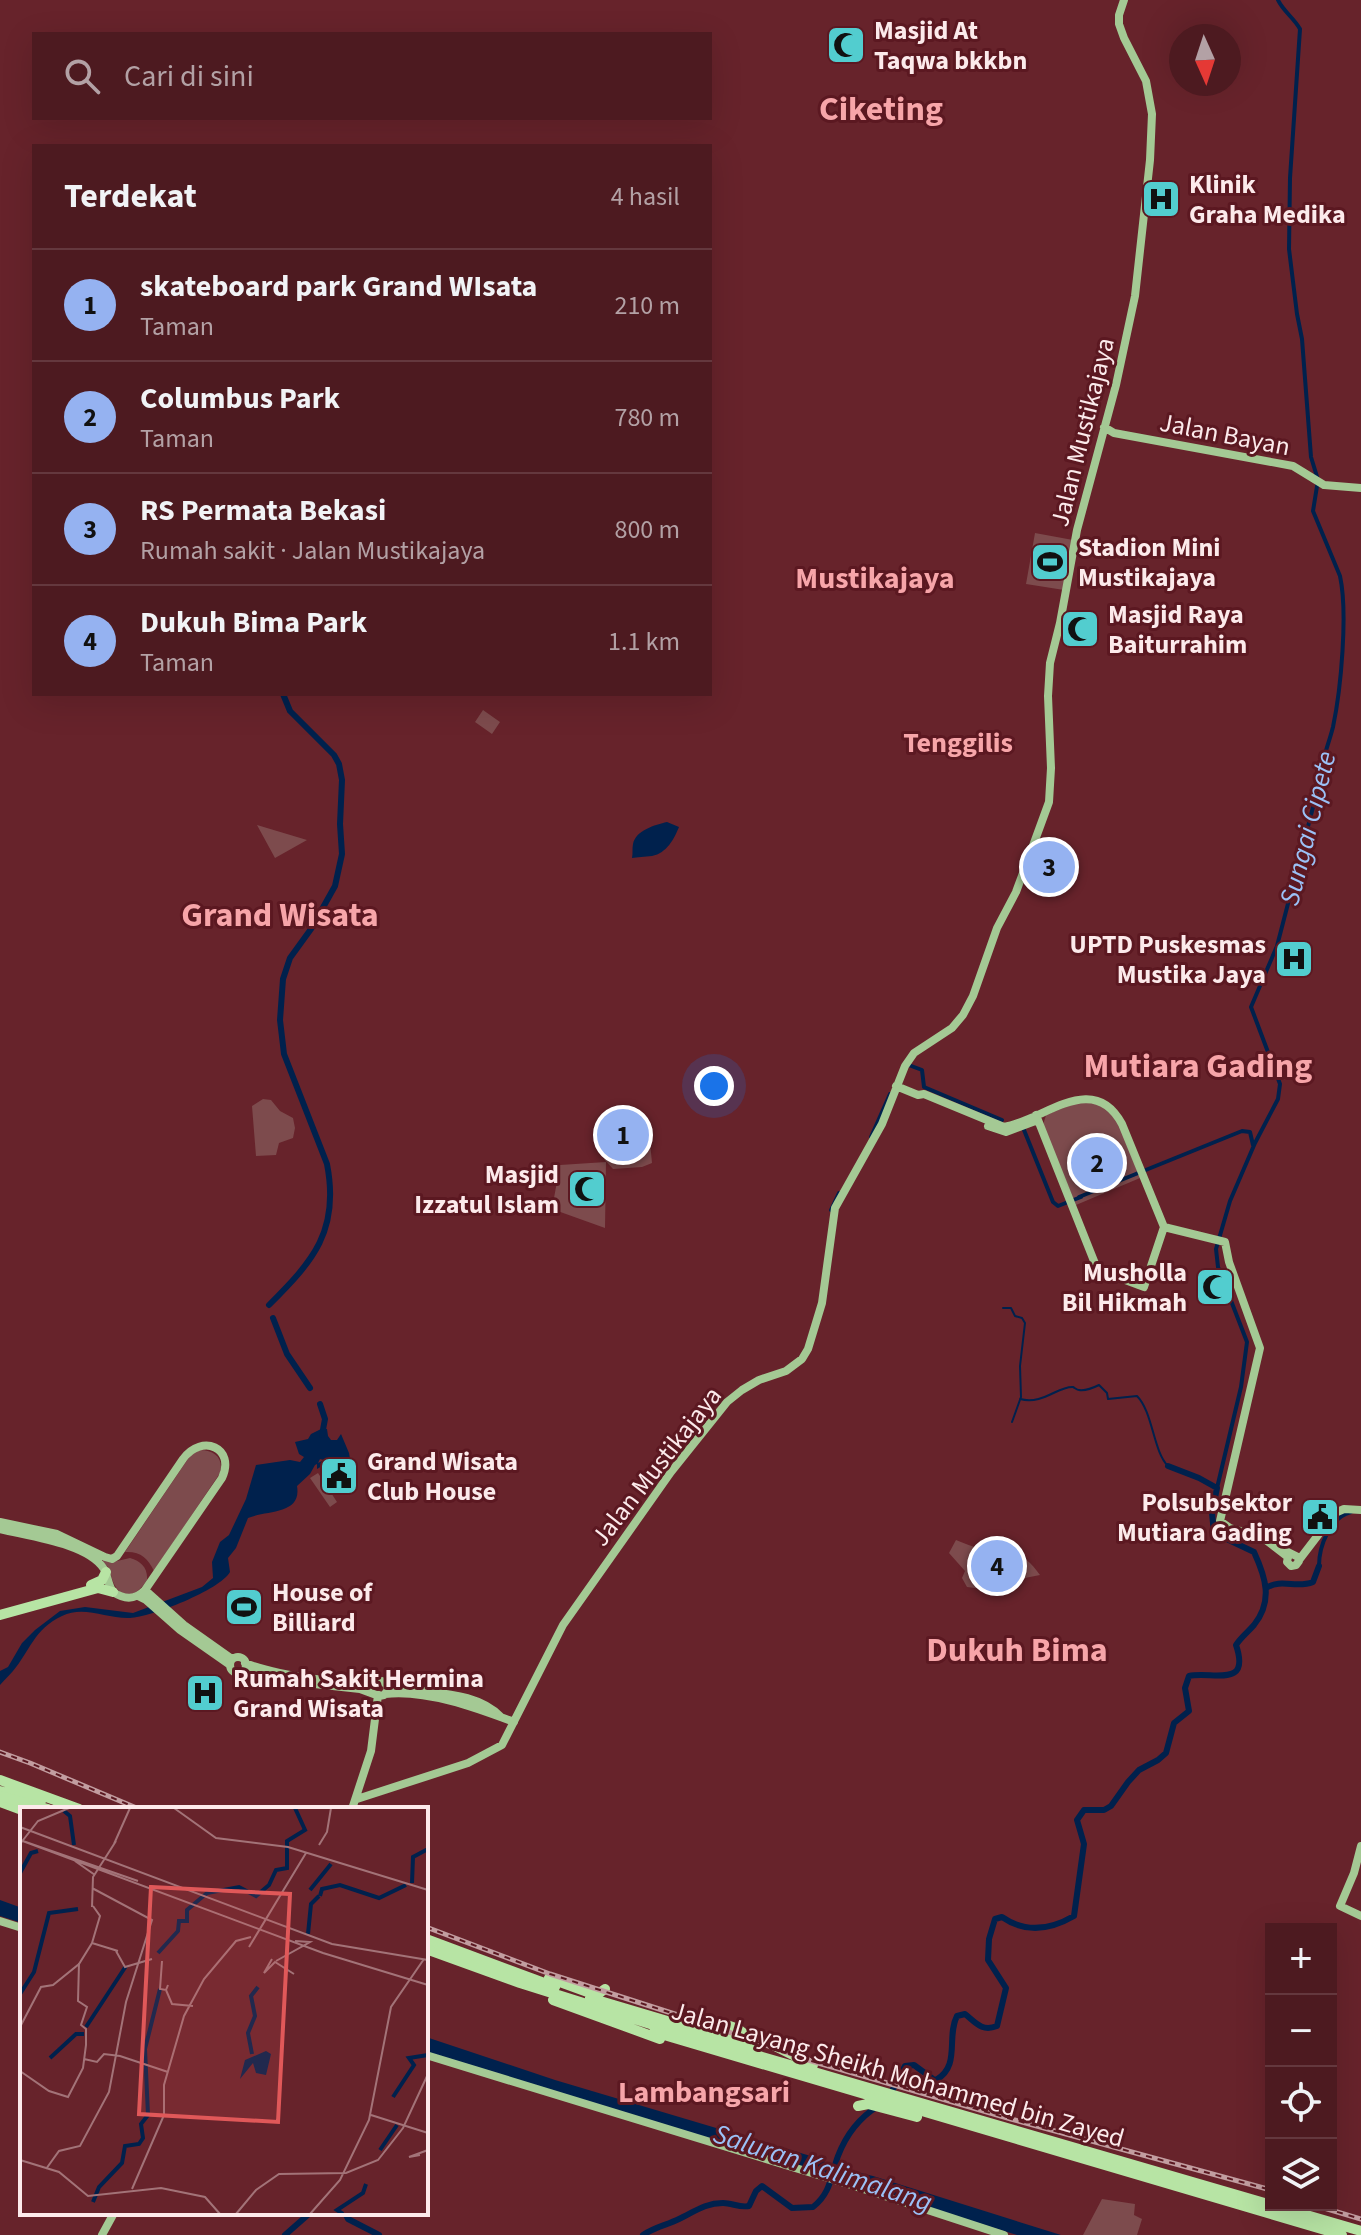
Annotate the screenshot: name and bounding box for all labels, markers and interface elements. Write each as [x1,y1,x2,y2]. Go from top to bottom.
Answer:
place label: Masjid At Taqwa bkkbn [874,12,1027,79]
mosque icon: Masjid At Taqwa bkkbn [825,24,867,66]
north arrow [1169,24,1241,96]
search box [32,32,712,120]
icon: search [60,54,104,98]
text: Cari di sini [124,55,254,98]
district label: Ciketing [819,85,943,134]
place label: Klinik Graha Medika [1189,166,1346,233]
text: Terdekat [64,172,197,221]
text: 4 hasil [611,178,680,215]
hospital icon: Klinik Graha Medika [1140,178,1182,220]
text: skateboard park Grand WIsata [140,265,537,308]
text: 1 [83,287,97,324]
text: 210 m [614,287,680,324]
text: Taman [140,308,214,345]
street label: Jalan Mustikajaya [1041,334,1124,530]
text: Columbus Park [140,377,340,420]
text: 2 [83,399,97,436]
text: 780 m [614,399,680,436]
street label: Jalan Bayan [1157,404,1293,465]
text: Taman [140,420,214,457]
text: RS Permata Bekasi [140,489,386,532]
text: 3 [83,511,97,548]
text: 800 m [614,511,680,548]
place label: Stadion Mini Mustikajaya [1078,529,1220,596]
text: Rumah sakit · Jalan Mustikajaya [140,532,485,569]
sports icon: Stadion Mini Mustikajaya [1029,541,1071,583]
district label: Mustikajaya [795,557,955,600]
place label: Masjid Raya Baiturrahim [1108,596,1247,663]
text: Dukuh Bima Park [140,601,367,644]
mosque icon: Masjid Raya Baiturrahim [1059,608,1101,650]
text: 4 [83,623,97,660]
text: 1.1 km [608,623,680,660]
text: Taman [140,644,214,681]
district label: Tenggilis [903,723,1013,763]
water label: Sungai Cipete [1269,747,1346,910]
pin: 3 [1023,837,1075,897]
district label: Grand Wisata [181,891,379,940]
place label: UPTD Puskesmas Mustika Jaya [1070,926,1266,993]
hospital icon: UPTD Puskesmas Mustika Jaya [1273,938,1315,980]
district label: Mutiara Gading [1084,1042,1312,1091]
your location [694,1066,734,1106]
pin: 1 [597,1105,649,1165]
pin: 2 [1071,1133,1123,1193]
place label: Masjid Izzatul Islam [414,1156,559,1223]
mosque icon: Masjid Izzatul Islam [566,1168,608,1210]
place label: Musholla Bil Hikmah [1062,1254,1187,1321]
mosque icon: Musholla Bil Hikmah [1194,1266,1236,1308]
street label: Jalan Mustikajaya [582,1379,730,1554]
place label: Grand Wisata Club House [367,1443,518,1510]
public building icon: Grand Wisata Club House [318,1455,360,1497]
place label: Polsubsektor Mutiara Gading [1117,1484,1293,1551]
public building icon: Polsubsektor Mutiara Gading [1299,1496,1341,1538]
pin: 4 [971,1536,1023,1596]
place label: House of Billiard [272,1574,373,1641]
sports icon: House of Billiard [223,1586,265,1628]
district label: Dukuh Bima [926,1626,1108,1675]
place label: Rumah Sakit Hermina Grand Wisata [233,1660,484,1727]
hospital icon: Rumah Sakit Hermina Grand Wisata [184,1672,226,1714]
inset map [20,1807,428,2215]
map controls [1265,1923,1337,2211]
button: + [1265,1923,1337,1995]
street label: Jalan Layang Sheikh Mohammed bin Zayed [667,1992,1129,2157]
button: − [1265,1995,1337,2067]
button: locate [1265,2067,1337,2139]
district label: Lambangsari [618,2071,790,2114]
water label: Saluran Kalimalang [708,2114,937,2222]
button: layers [1265,2139,1337,2211]

